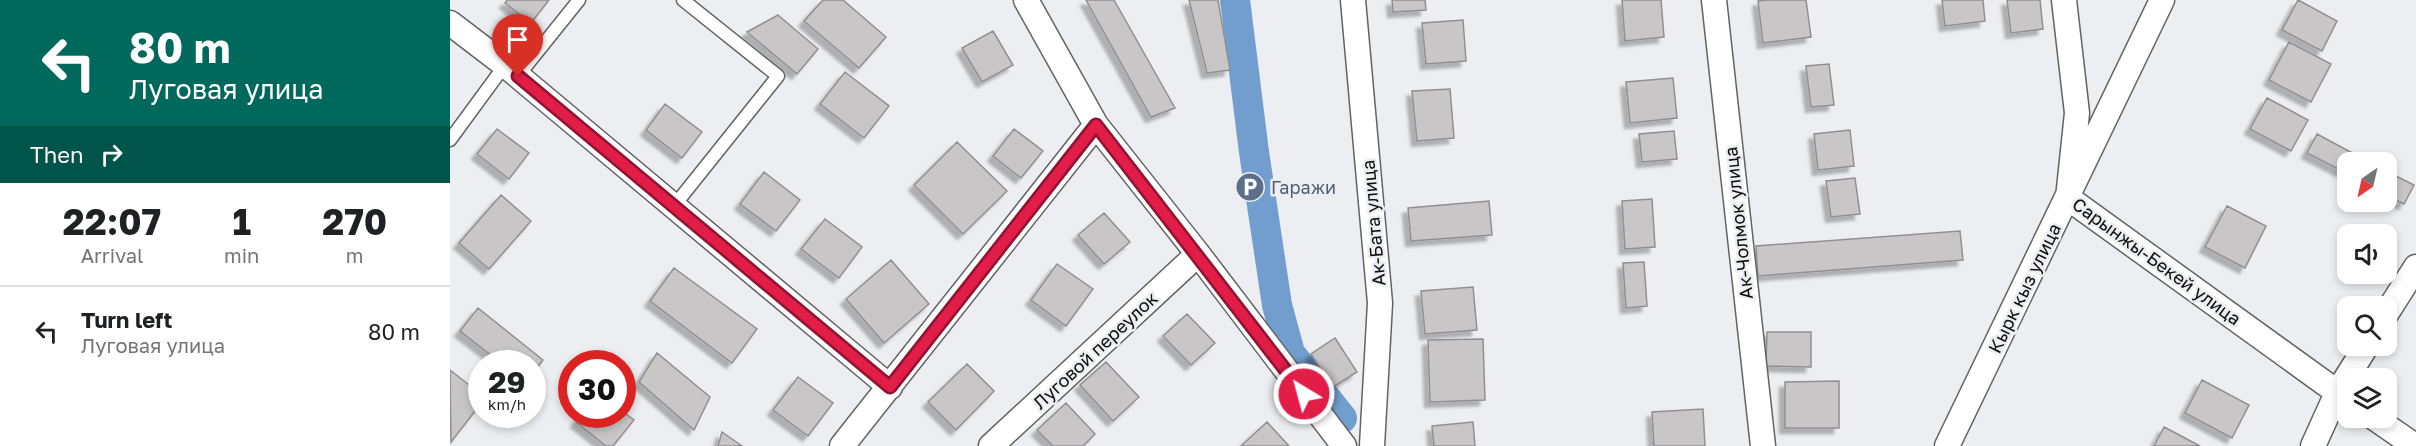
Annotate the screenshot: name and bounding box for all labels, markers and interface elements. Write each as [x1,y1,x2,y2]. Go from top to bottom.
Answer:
pin [492,14,543,76]
text: 80 m [129,22,230,72]
icon: arrive [501,23,534,56]
icon: left [30,24,108,102]
text: Луговая улица [129,73,324,105]
icon: right [95,138,128,171]
text: Then [30,141,83,168]
street label: Ак-Чолмок улица [1719,146,1757,300]
north arrow [2337,152,2397,212]
map controls [2337,152,2397,428]
street label: Ак-Бата улица [1357,159,1389,287]
parking icon: Гаражи [1234,171,1266,203]
place label: Гаражи [1271,176,1336,198]
street label: Сарынжы-Бекей улица [2068,192,2246,330]
text: 22:07 [63,200,161,243]
text: 1 [232,200,251,243]
text: 270 [322,200,387,243]
street label: Кырк кыз улица [1983,219,2065,357]
button: sound [2337,224,2397,284]
text: Arrival [81,243,143,267]
text: min [224,243,259,267]
text: m [346,243,364,267]
street label: Луговой переулок [1028,287,1162,413]
button: search [2337,296,2397,356]
text: Turn left [81,306,172,333]
icon: left [30,315,63,348]
text: 80 m [368,318,420,345]
text: Луговая улица [81,333,225,357]
speed limit sign: 30 [558,350,636,428]
position arrow [1272,362,1336,426]
text: 29 [488,364,526,400]
button: layers [2337,368,2397,428]
text: km/h [488,395,526,413]

